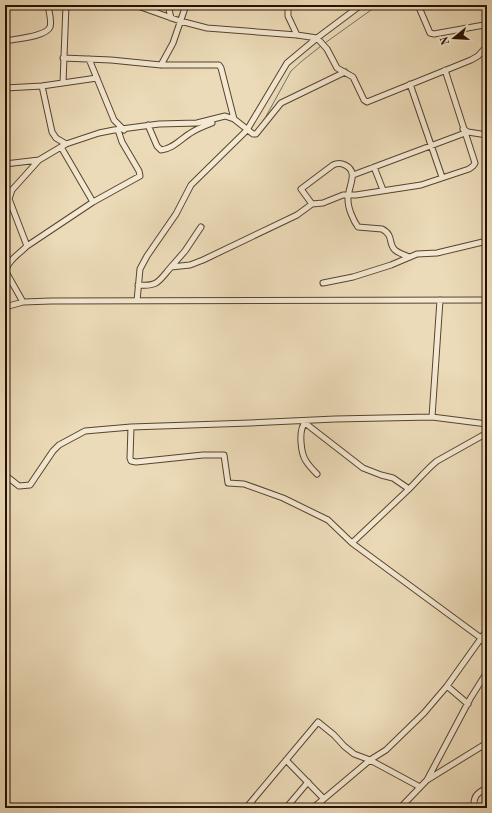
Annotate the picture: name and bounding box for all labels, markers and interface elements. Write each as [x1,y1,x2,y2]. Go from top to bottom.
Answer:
north arrow [434,18,474,58]
text: N [439,34,452,46]

